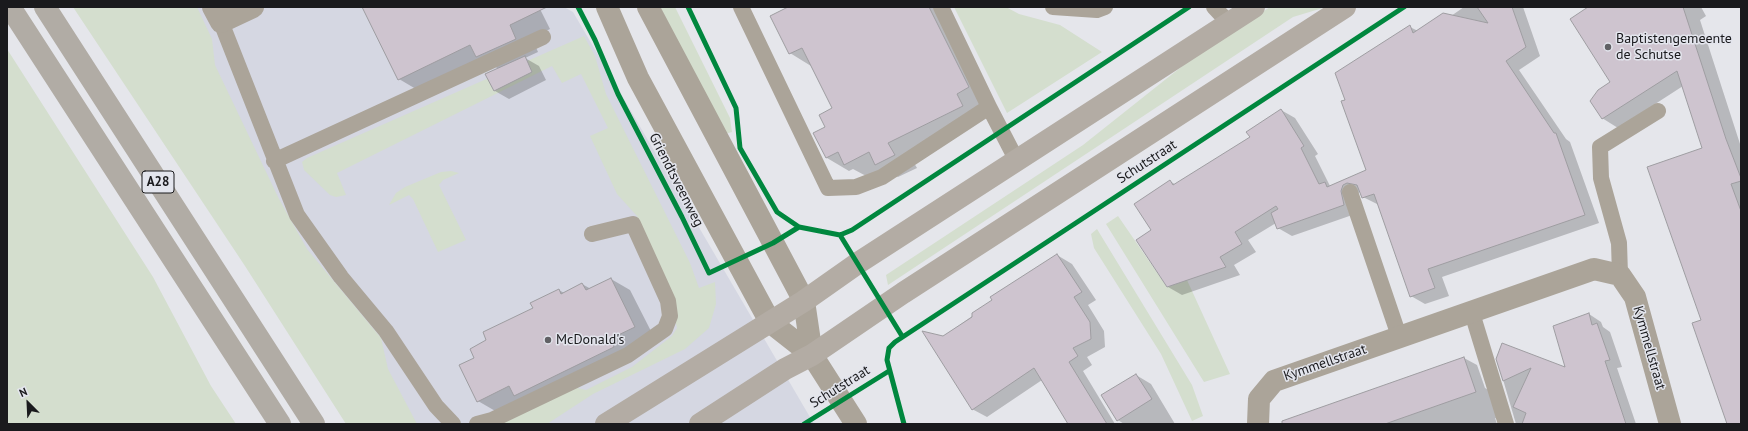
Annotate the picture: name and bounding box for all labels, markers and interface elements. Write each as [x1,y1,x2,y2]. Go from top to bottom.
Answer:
place label: Baptistengemeente de Schutse [1616,31,1732,64]
marker: Baptistengemeente de Schutse [1603,42,1613,52]
street label: Griendtsveenweg [645,130,707,230]
street label: Schutstraat [1114,137,1180,187]
road number: A28 [142,171,174,193]
street label: Kymmellstraat [1629,304,1669,392]
place label: McDonald's [556,332,624,348]
marker: McDonald's [543,335,553,345]
street label: Kymmellstraat [1281,341,1369,385]
street label: Schutstraat [807,362,873,412]
north arrow [8,383,48,423]
text: N [17,384,29,400]

